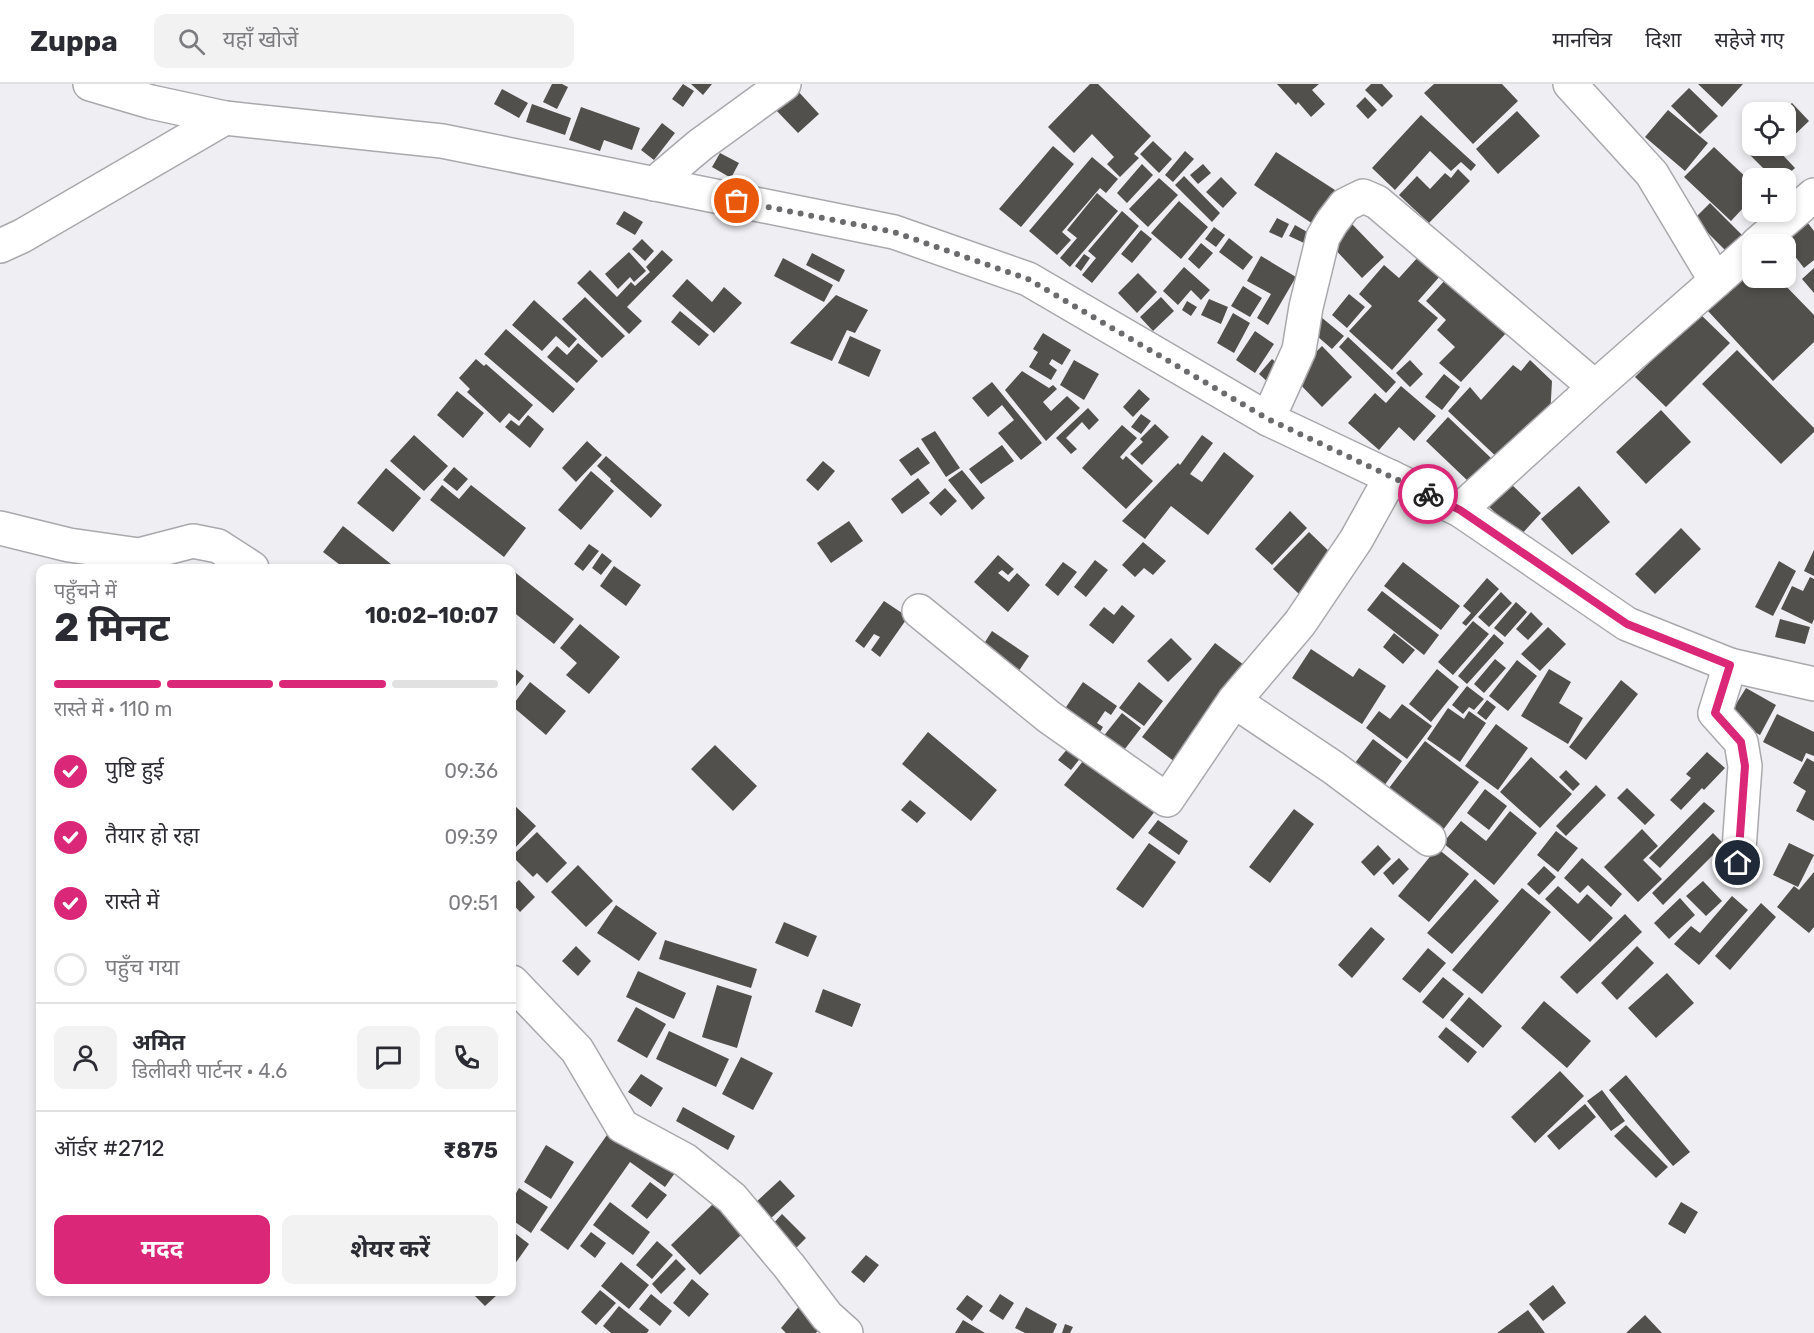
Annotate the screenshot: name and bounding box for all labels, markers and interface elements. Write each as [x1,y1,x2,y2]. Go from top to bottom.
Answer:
search box [154,14,574,68]
text: Zuppa [30,25,118,58]
icon: search [175,25,208,58]
text: यहाँ खोजें [223,26,298,53]
text: मानचित्र [1552,27,1612,52]
text: दिशा [1645,27,1681,52]
text: सहेजे गए [1714,27,1784,52]
map controls [1742,102,1796,288]
button: locate [1742,102,1796,156]
button: + [1742,168,1796,222]
pin [711,175,762,226]
icon: bag [720,184,753,217]
button: − [1742,234,1796,288]
courier [1398,464,1458,524]
icon: bike [1412,478,1445,511]
text: पहुँचने में [54,579,117,603]
text: 10:02–10:07 [365,602,498,629]
text: 2 मिनट [54,605,170,651]
text: रास्ते में · 110 m [54,697,172,721]
icon: check [54,755,87,788]
text: पुष्टि हुई [105,756,164,783]
text: 09:36 [444,759,498,783]
icon: check [54,821,87,854]
text: तैयार हो रहा [105,822,200,849]
text: 09:39 [444,825,498,849]
pin [1712,837,1763,888]
icon: home [1721,846,1754,879]
icon: check [54,887,87,920]
text: रास्ते में [105,888,159,915]
text: 09:51 [448,891,498,915]
text: पहुँच गया [105,954,179,981]
button: person [54,1026,117,1089]
button: chat [357,1026,420,1089]
button: phone [435,1026,498,1089]
text: अमित [132,1029,185,1056]
text: डिलीवरी पार्टनर · 4.6 [132,1059,287,1083]
text: ऑर्डर #2712 [54,1135,165,1162]
text: ₹875 [443,1137,498,1164]
button: मदद [54,1215,270,1284]
button: शेयर करें [282,1215,498,1284]

